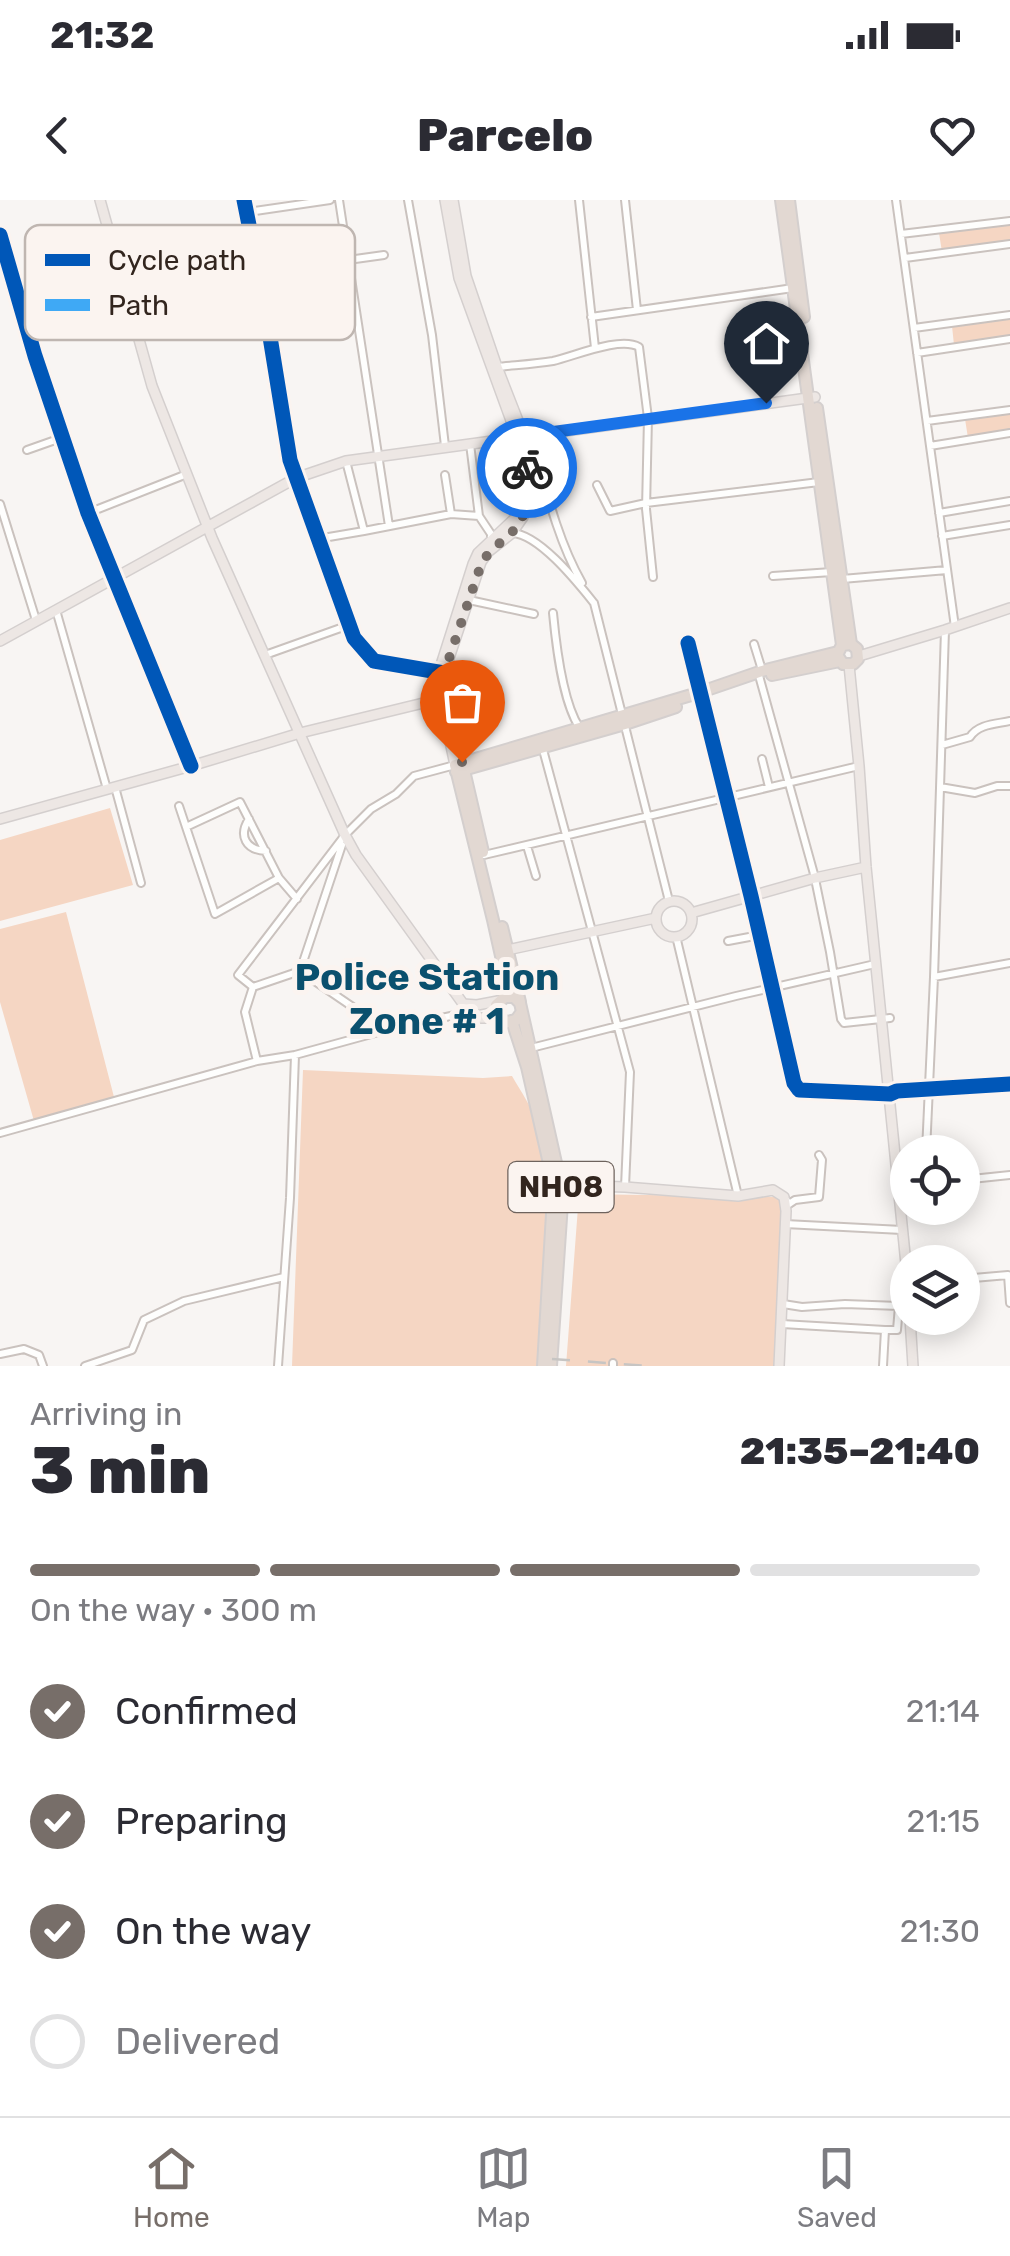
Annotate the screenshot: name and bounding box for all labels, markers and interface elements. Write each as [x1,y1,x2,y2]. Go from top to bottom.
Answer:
text: 21:32 [50,12,154,58]
icon: back [30,108,85,163]
icon: heart [925,108,980,163]
text: Parcelo [417,109,593,162]
legend [25,225,355,340]
text: Cycle path [108,244,246,277]
text: Path [108,289,169,322]
pin [724,301,809,404]
icon: home [739,316,794,371]
courier [477,418,577,518]
icon: bike [500,441,555,496]
pin [420,660,505,763]
icon: bag [435,675,490,730]
district label: Police Station Zone # 1 [295,954,559,1044]
map controls [890,1135,980,1335]
button: locate [890,1135,980,1225]
road number: NH08 [508,1162,614,1212]
button: layers [890,1245,980,1335]
text: Arriving in [30,1395,182,1433]
text: 21:35–21:40 [740,1428,980,1474]
text: 3 min [30,1432,210,1509]
text: On the way · 300 m [30,1591,317,1629]
icon: check [30,1684,85,1739]
text: Confirmed [115,1688,298,1734]
text: 21:14 [906,1692,980,1730]
icon: check [30,1794,85,1849]
text: Preparing [115,1798,288,1844]
text: 21:15 [907,1802,980,1840]
icon: check [30,1904,85,1959]
text: On the way [115,1908,311,1954]
text: 21:30 [900,1912,980,1950]
text: Delivered [115,2018,280,2064]
tab: Home [133,2141,210,2234]
tab: Map [476,2141,531,2234]
tab: Saved [797,2141,877,2234]

